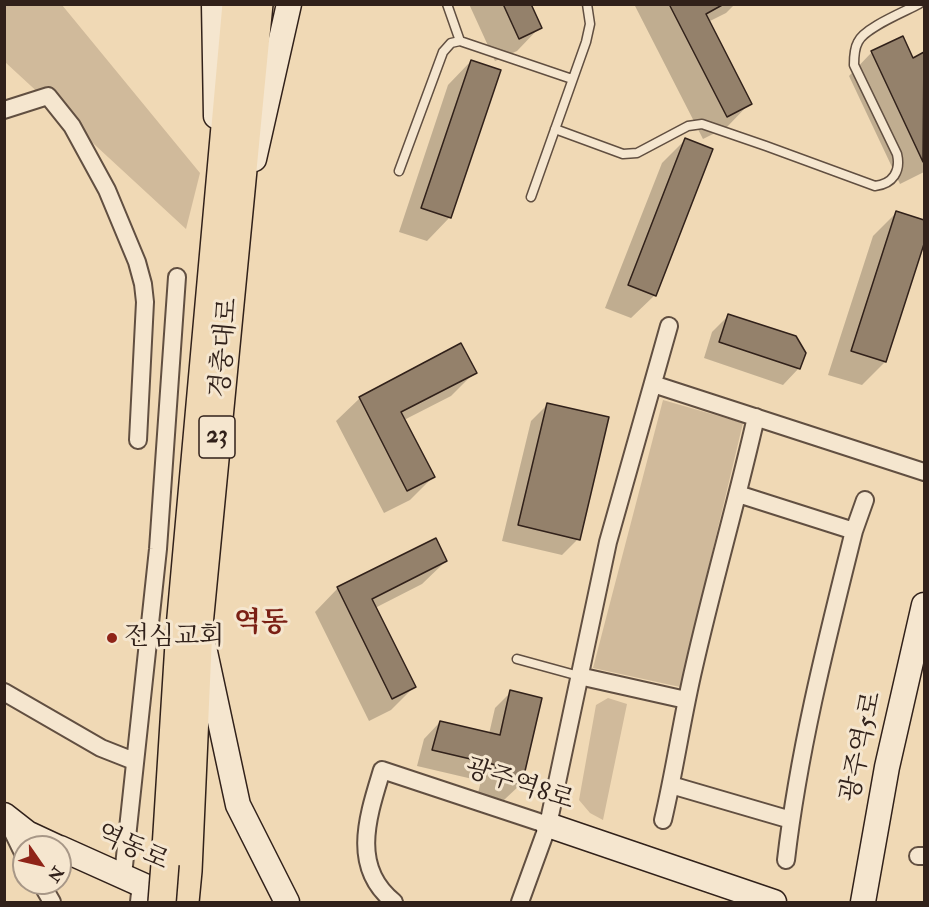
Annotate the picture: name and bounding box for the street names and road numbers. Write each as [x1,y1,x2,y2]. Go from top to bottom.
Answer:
street label: 경충대로 [206,297,246,399]
road number: 23 [199,416,235,458]
street label: 광주역5로 [836,689,890,805]
street label: 광주역8로 [461,754,577,818]
street label: 역동로 [91,819,173,879]

